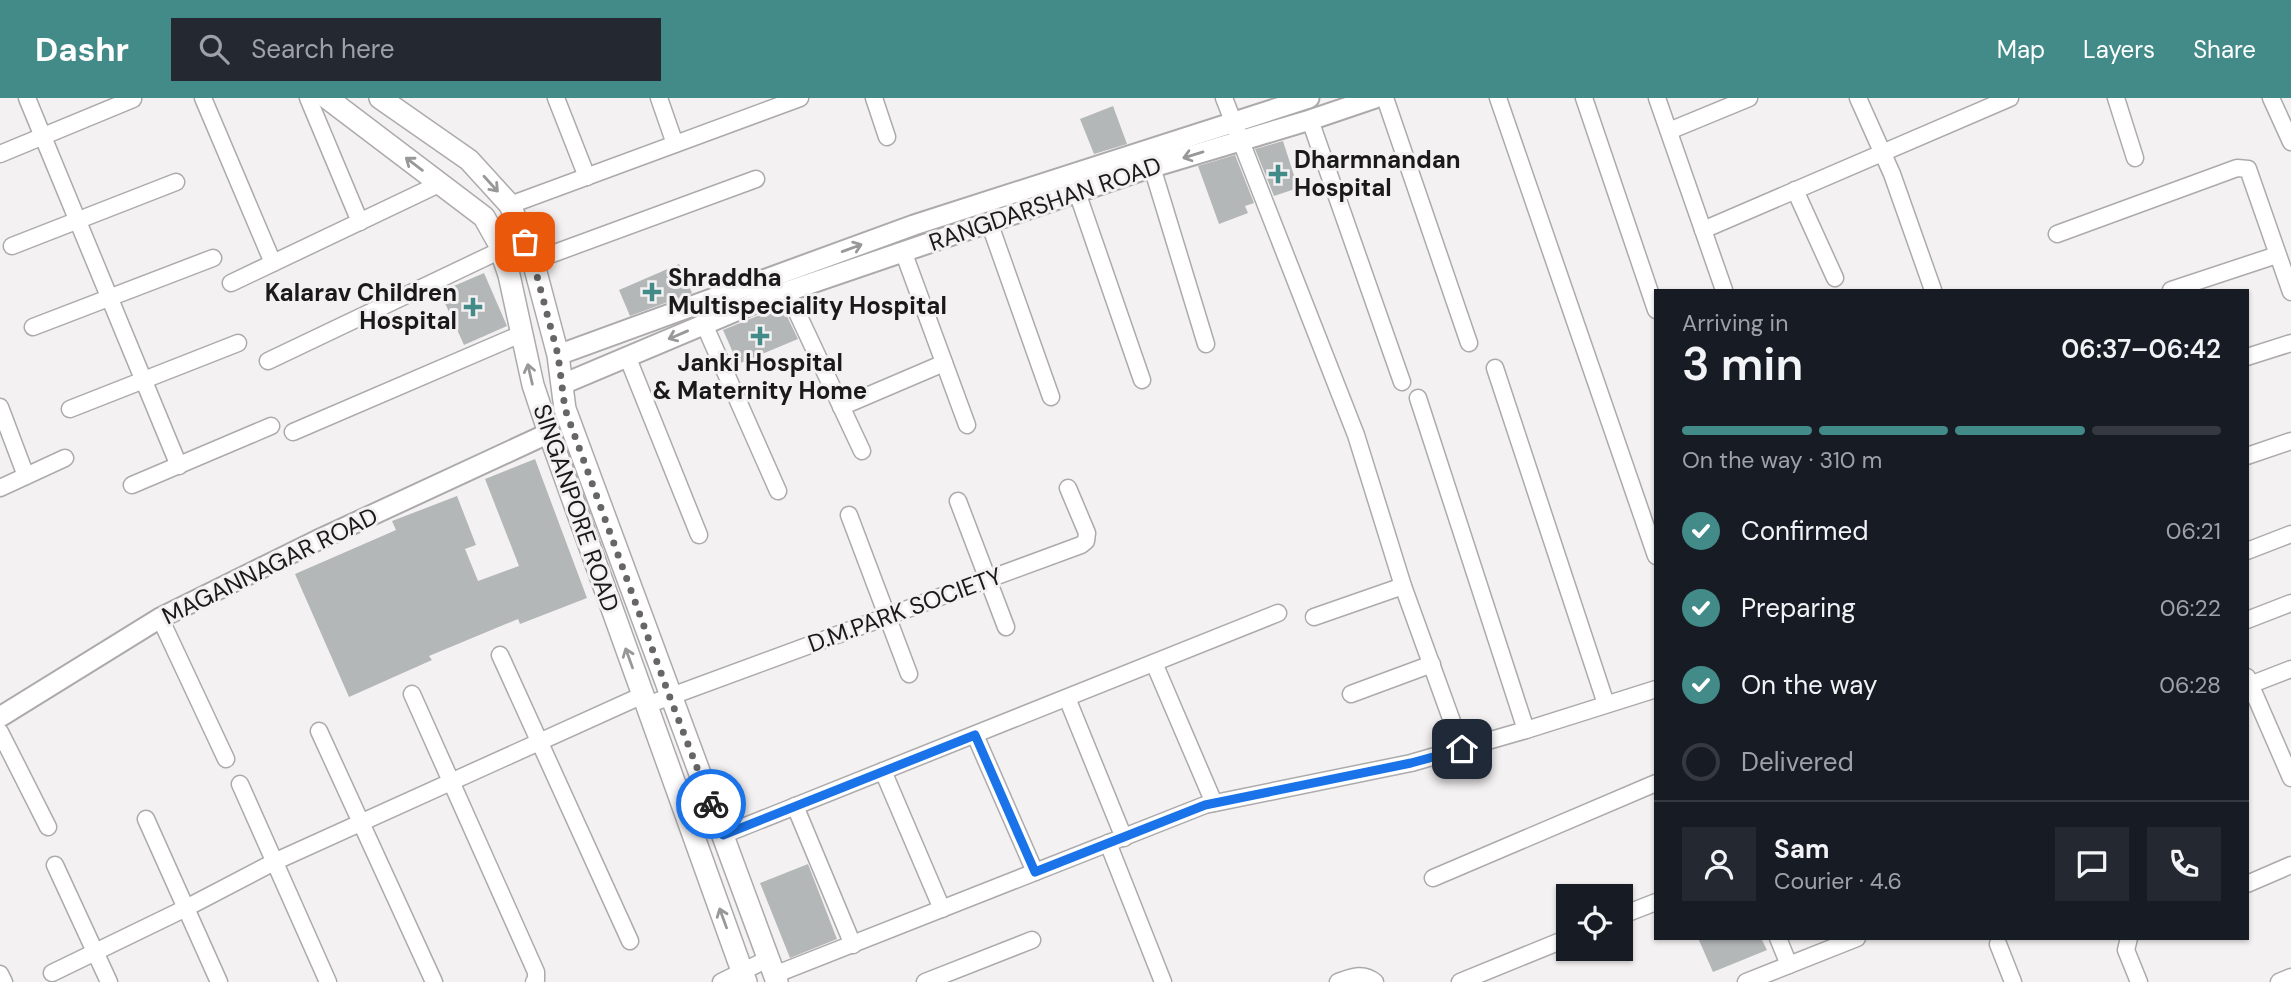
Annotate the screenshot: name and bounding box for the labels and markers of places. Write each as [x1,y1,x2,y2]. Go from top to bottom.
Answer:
place label: Dharmnandan Hospital [1294,144,1461,203]
marker: Dharmnandan Hospital [1268,164,1288,184]
pin [495,212,555,272]
place label: Shraddha Multispeciality Hospital [668,262,947,321]
place label: Kalarav Children Hospital [265,277,457,336]
marker: Shraddha Multispeciality Hospital [642,282,662,302]
marker: Kalarav Children Hospital [463,297,483,317]
marker: Janki Hospital & Maternity Home [750,326,770,346]
place label: Janki Hospital & Maternity Home [653,347,867,406]
pin [1432,719,1492,779]

